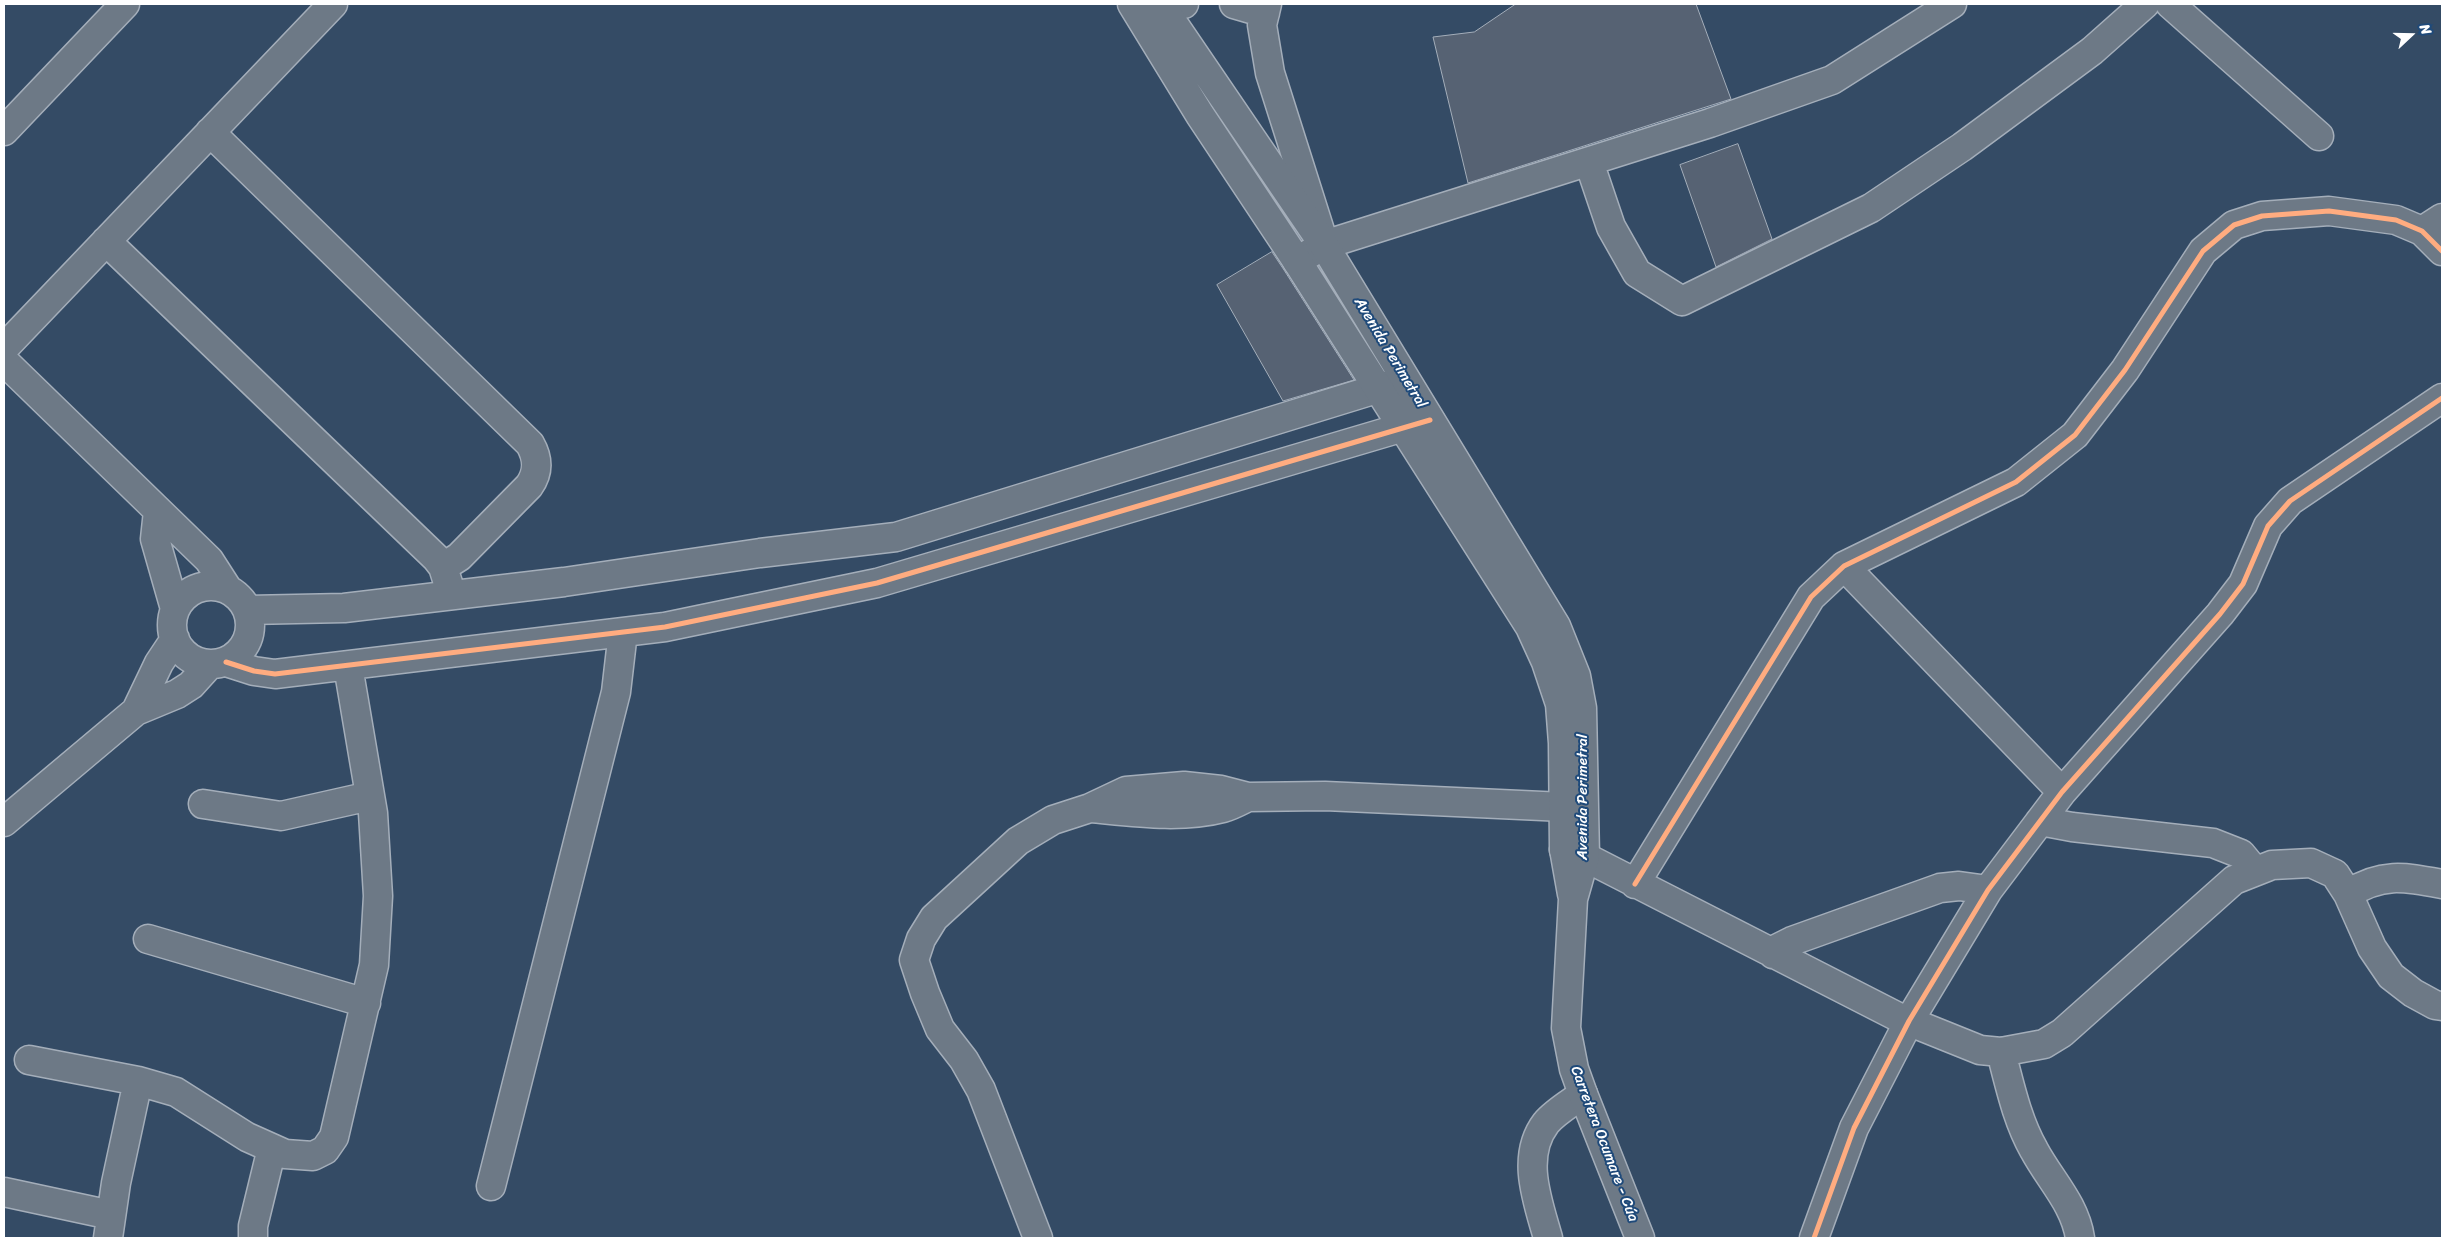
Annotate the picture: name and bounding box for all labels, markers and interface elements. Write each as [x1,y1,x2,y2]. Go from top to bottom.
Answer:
north arrow [2386,10,2436,60]
text: N [2412,20,2439,38]
street label: Avenida Perimetral [1350,294,1430,412]
street label: Avenida Perimetral [1574,734,1592,860]
street label: Carretera Ocumare - Cúa [1566,1064,1642,1224]

